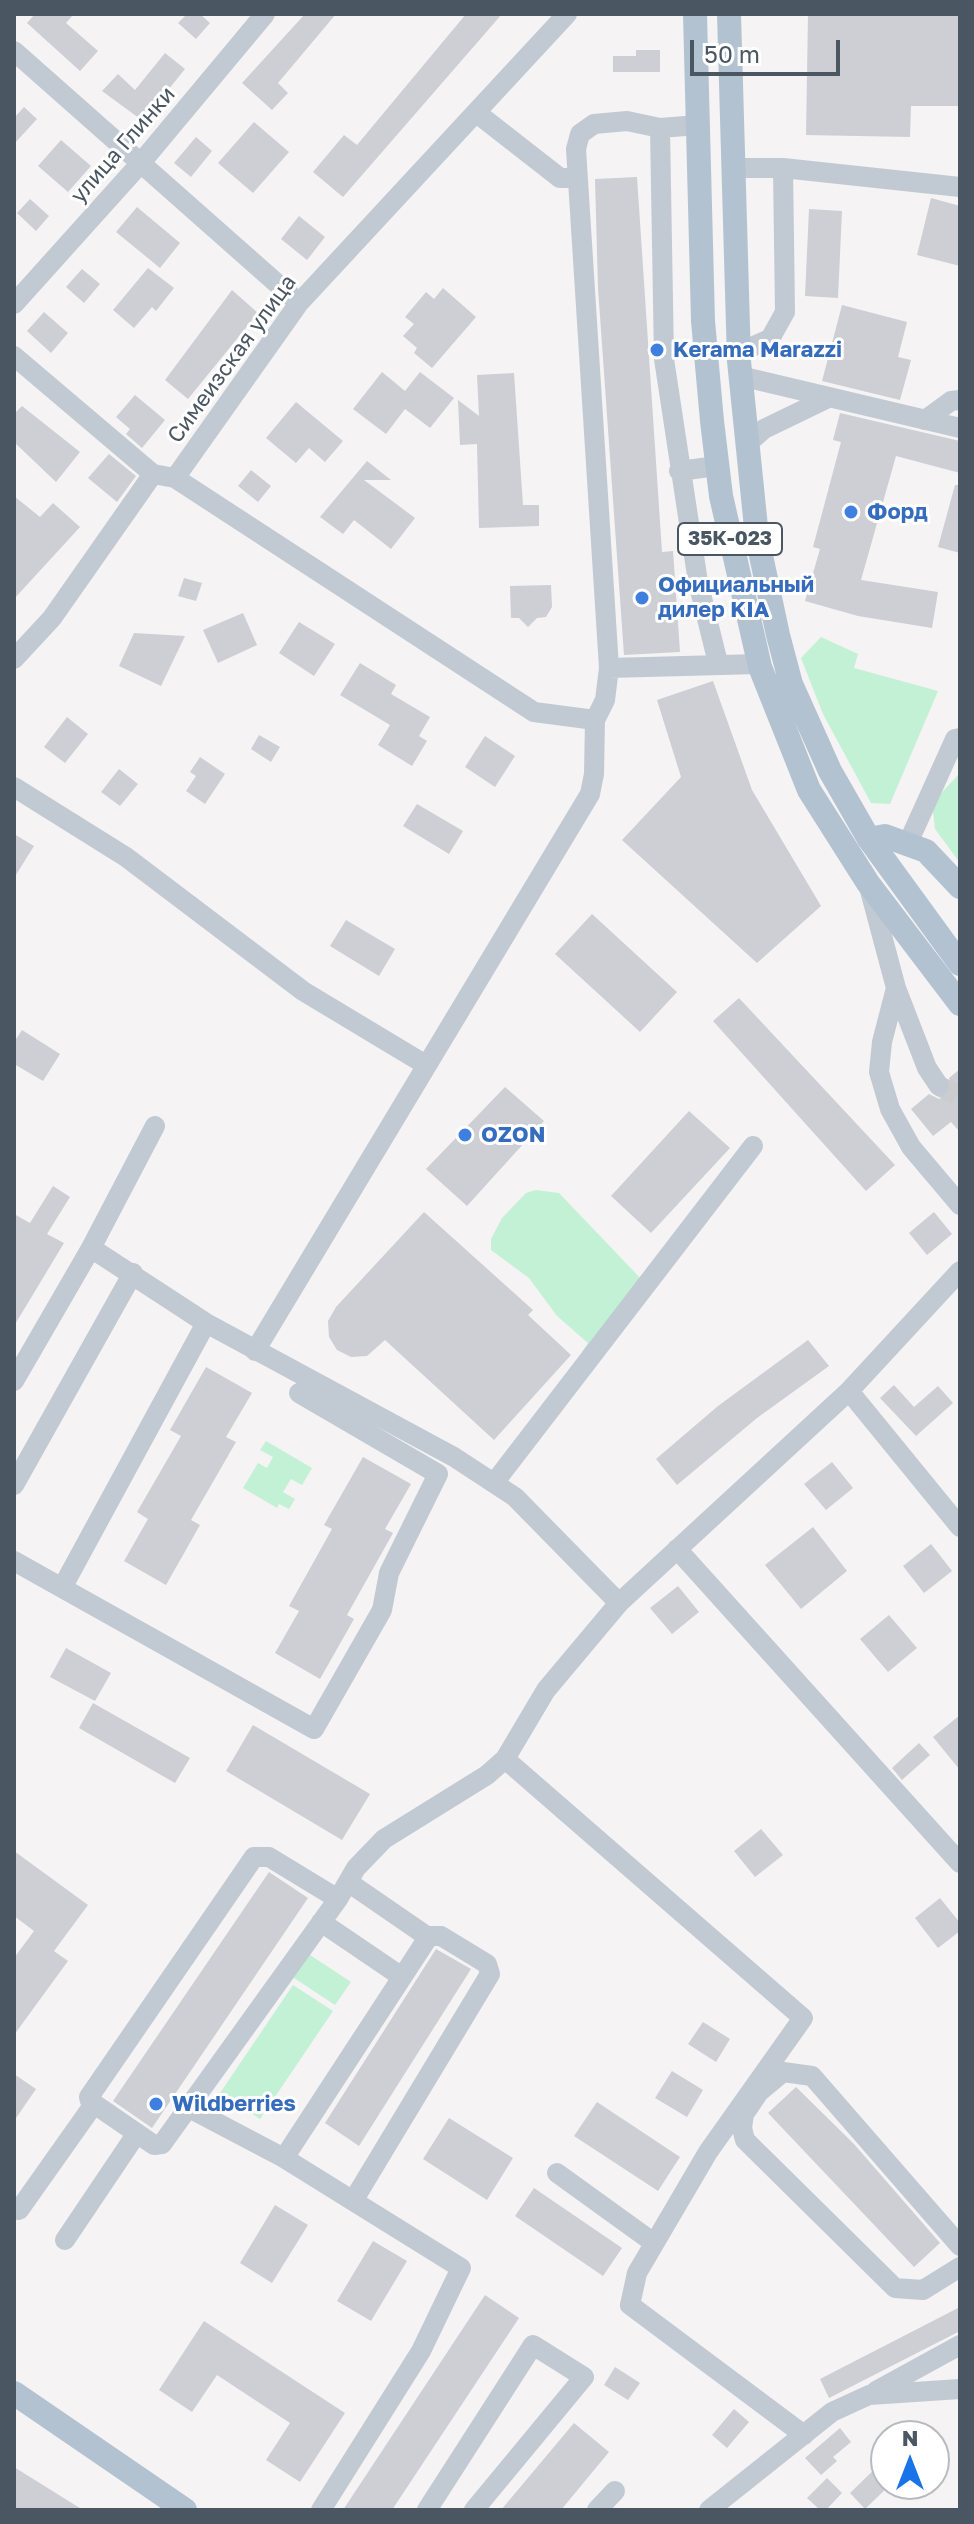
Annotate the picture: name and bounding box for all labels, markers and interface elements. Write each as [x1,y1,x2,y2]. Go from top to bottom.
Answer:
scale bar [694,24,844,74]
text: 50 m [704,39,760,68]
street label: улица Глинки [65,81,181,209]
street label: Симеизская улица [162,270,302,448]
place label: Kerama Marazzi [673,337,842,363]
marker: Kerama Marazzi [648,341,666,359]
place label: Форд [867,499,928,525]
marker: Форд [842,503,860,521]
road number: 35К-023 [678,523,782,555]
place label: Официальный дилер KIA [658,572,814,624]
marker: Официальный дилер KIA [633,589,651,607]
place label: OZON [481,1122,545,1148]
marker: OZON [456,1126,474,1144]
place label: Wildberries [172,2091,296,2117]
marker: Wildberries [147,2095,165,2113]
north arrow [870,2420,950,2500]
text: N [902,2424,918,2451]

